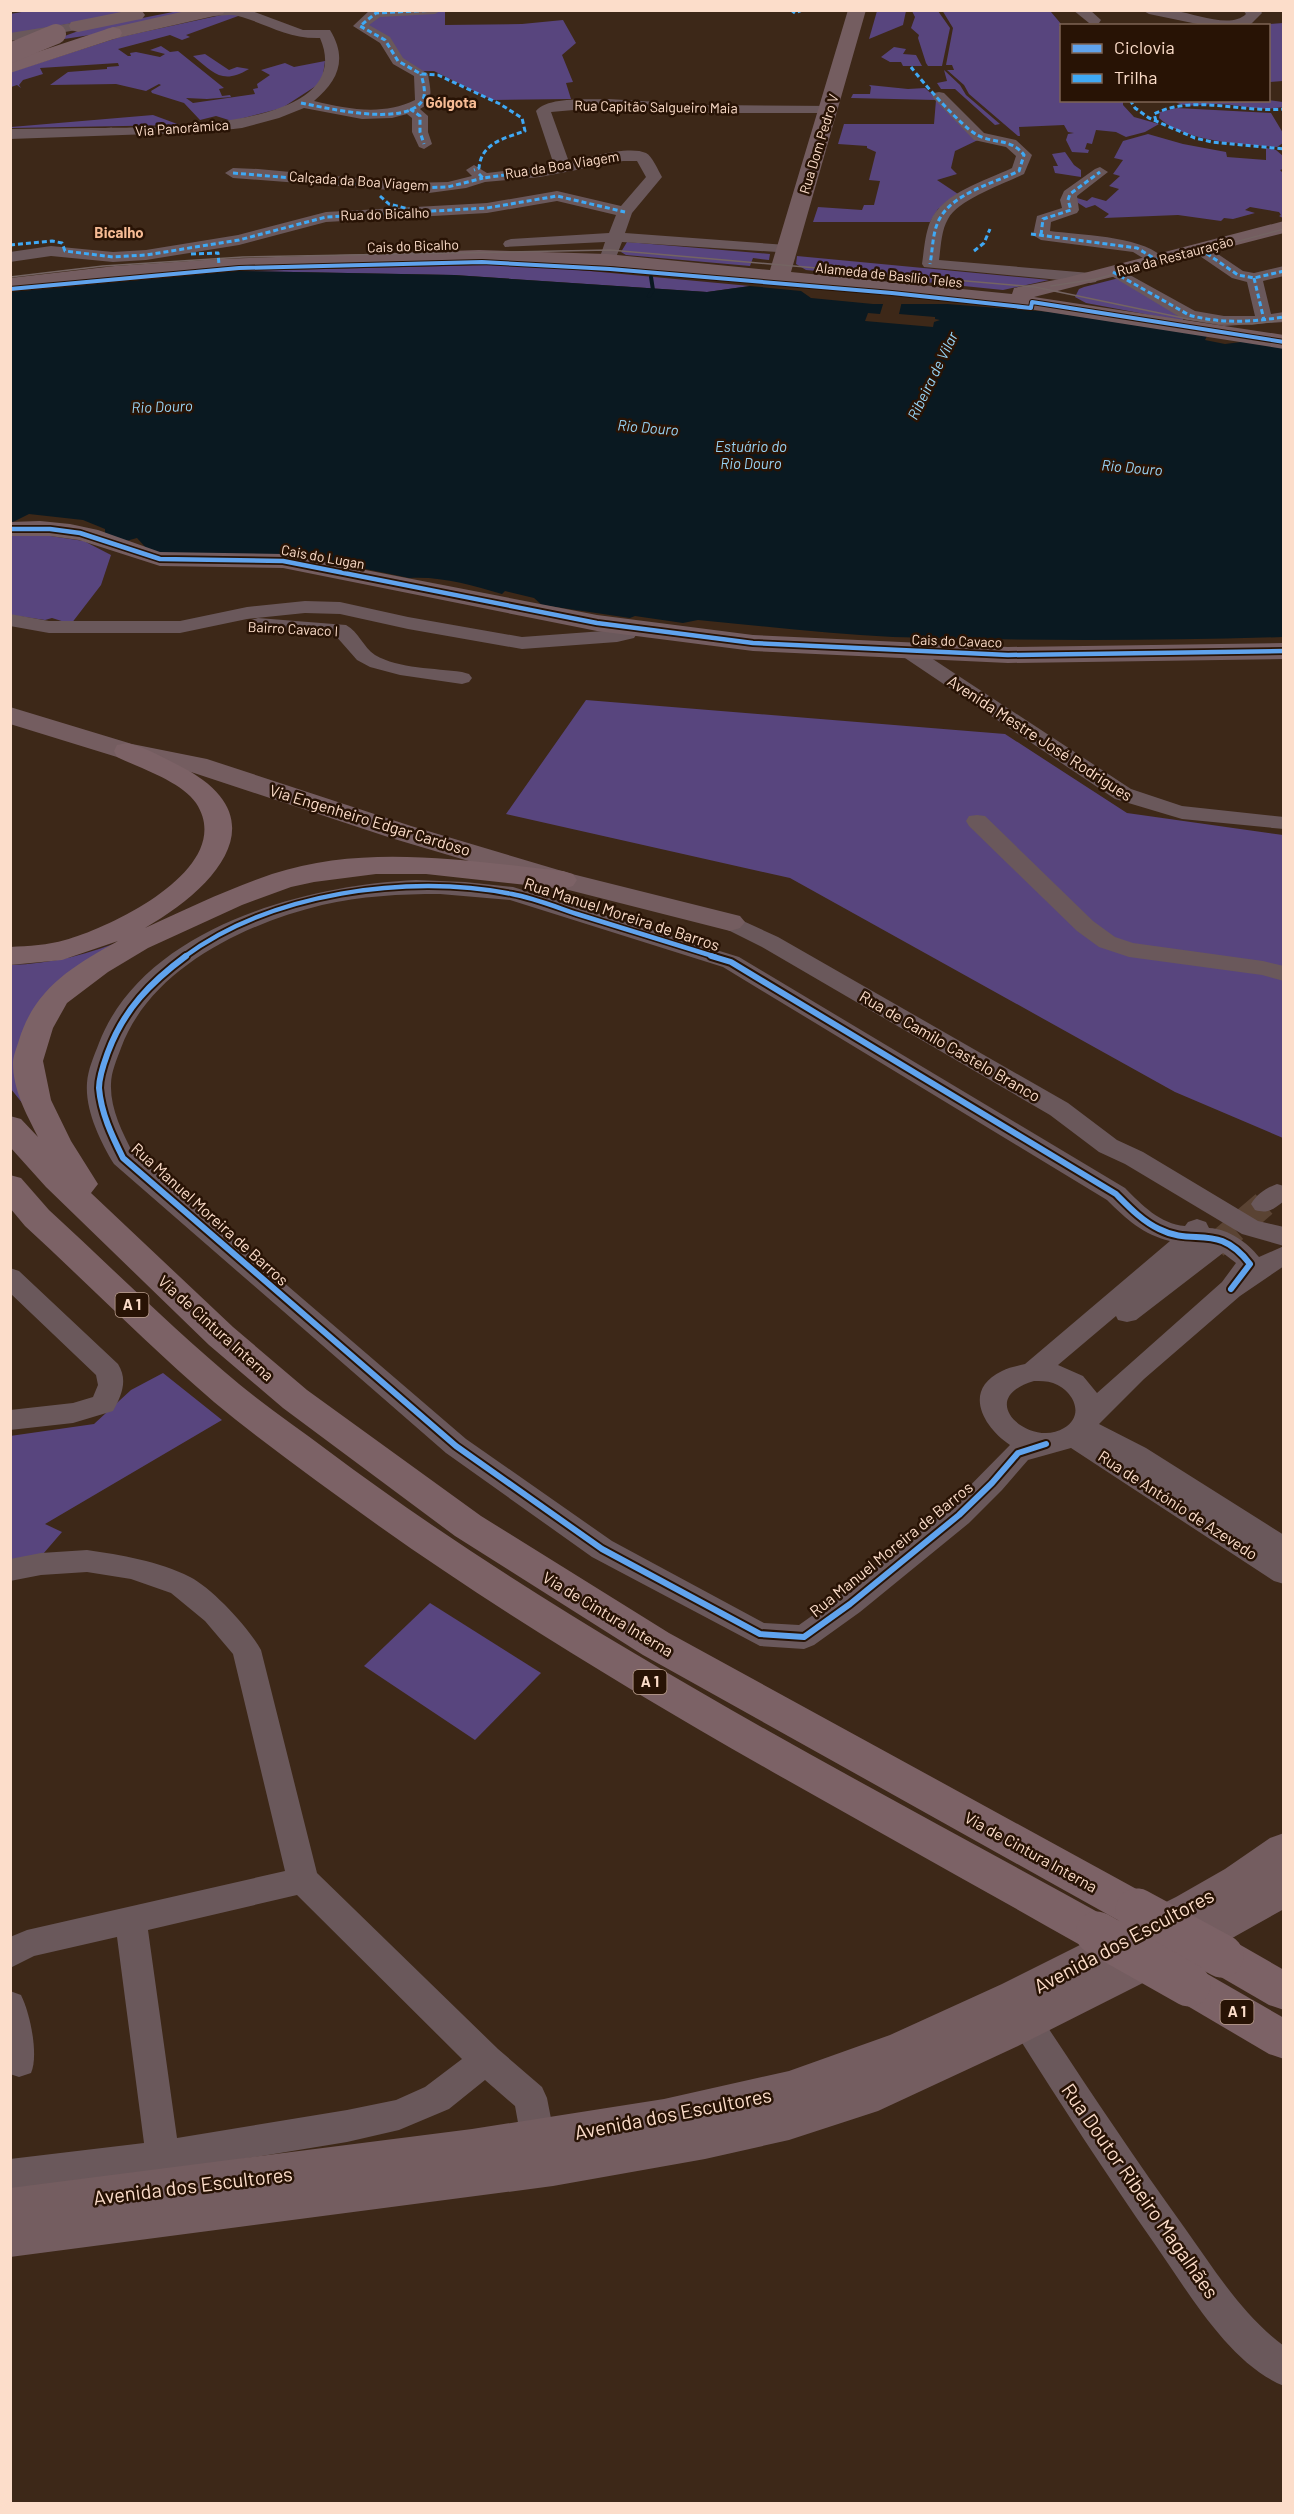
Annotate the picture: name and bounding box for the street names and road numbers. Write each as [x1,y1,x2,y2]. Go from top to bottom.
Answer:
street label: Rua Dom Pedro V [795,92,842,196]
street label: Rua Capitão Salgueiro Maia [574,97,738,116]
street label: Via Panorâmica [134,116,229,139]
street label: Rua da Boa Viagem [504,147,620,182]
street label: Calçada da Boa Viagem [288,167,430,194]
street label: Rua do Bicalho [340,203,430,224]
street label: Rua da Restauração [1115,232,1235,279]
street label: Cais do Bicalho [367,235,459,256]
street label: Alameda de Basílio Teles [815,258,964,291]
street label: Cais do Lugan [280,541,366,572]
street label: Bairro Cavaco I [247,618,339,639]
street label: Cais do Cavaco [911,630,1003,651]
street label: Avenida Mestre José Rodrigues [944,671,1136,804]
street label: Via Engenheiro Edgar Cardoso [267,780,473,859]
street label: Rua Manuel Moreira de Barros [522,873,722,954]
street label: Rua de Camilo Castelo Branco [856,986,1044,1105]
street label: Rua Manuel Moreira de Barros [128,1138,293,1289]
street label: Via de Cintura Interna [155,1271,278,1384]
road number: A 1 [116,1293,148,1317]
street label: Rua de António de Azevedo [1095,1446,1262,1563]
street label: Rua Manuel Moreira de Barros [805,1477,976,1620]
street label: Via de Cintura Interna [540,1567,677,1660]
road number: A 1 [634,1670,666,1694]
street label: Via de Cintura Interna [962,1807,1101,1896]
street label: Avenida dos Escultores [1029,1882,1218,1998]
road number: A 1 [1220,2000,1254,2024]
street label: Rua Doutor Ribeiro Magalhães [1057,2078,1224,2303]
street label: Avenida dos Escultores [572,2082,773,2144]
street label: Avenida dos Escultores [92,2161,294,2209]

